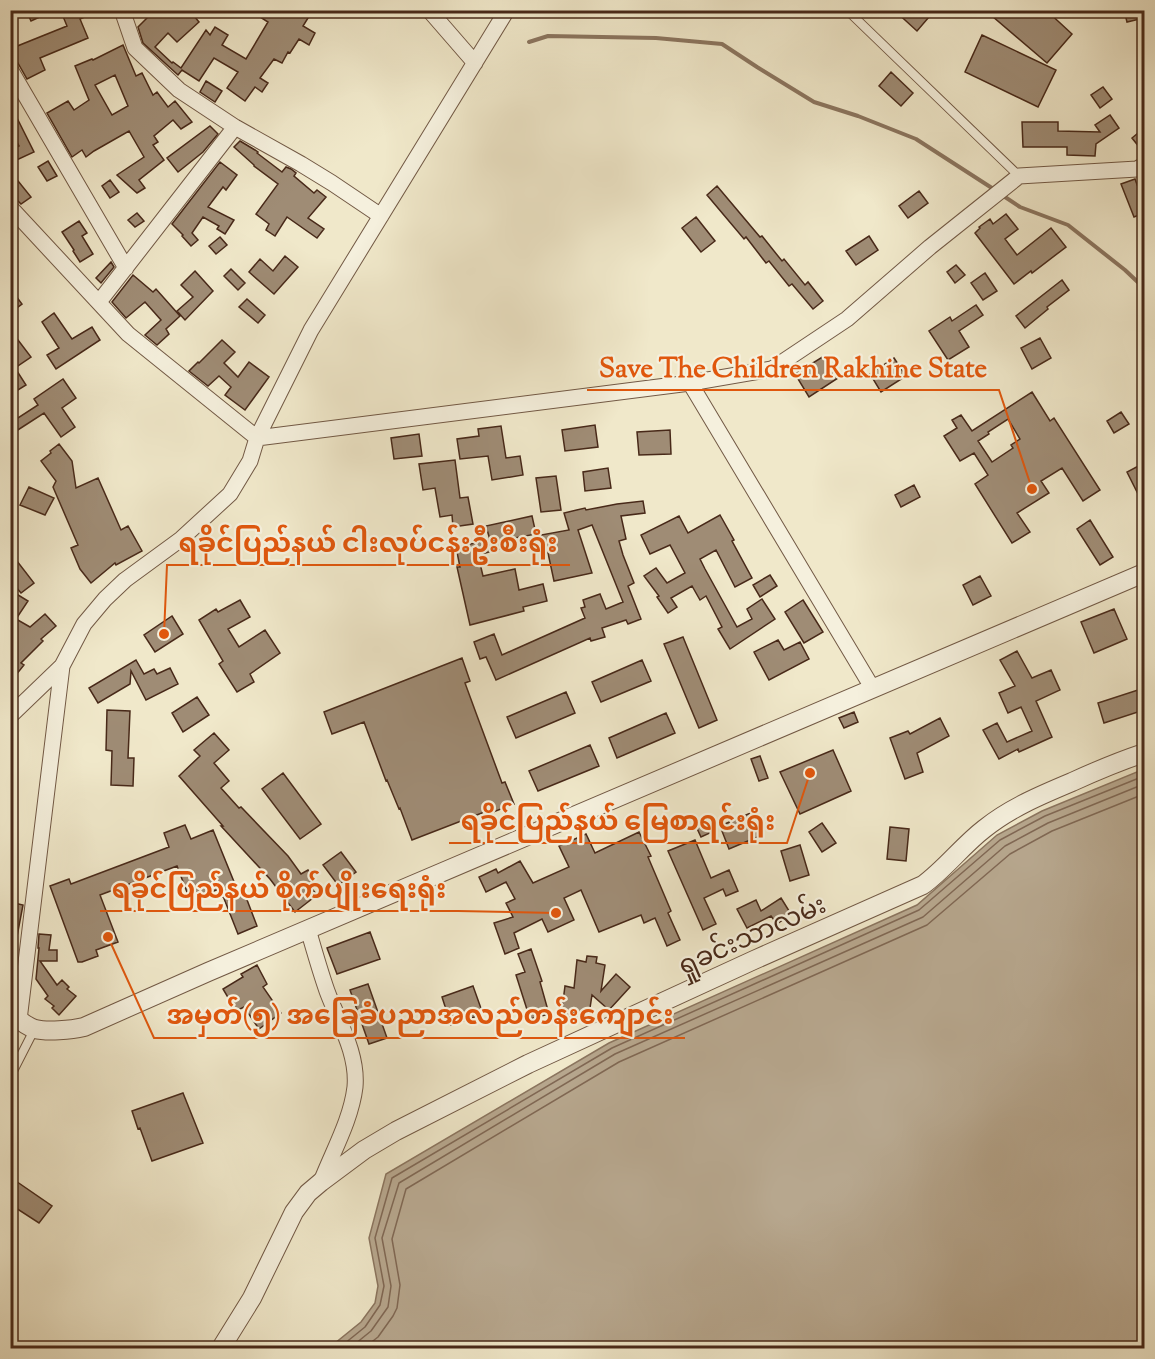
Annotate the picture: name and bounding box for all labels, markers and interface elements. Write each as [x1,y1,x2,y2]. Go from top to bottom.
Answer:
callout: Save The Children Rakhine State [587,345,999,390]
text: Save The Children Rakhine State [599,351,987,390]
callout: ရခိုင်ပြည်နယ် ငါးလုပ်ငန်းဦးစီးရုံး [167,520,570,565]
text: ရခိုင်ပြည်နယ် ငါးလုပ်ငန်းဦးစီးရုံး [178,524,558,565]
callout: ရခိုင်ပြည်နယ် မြေစာရင်းရုံး [449,798,787,843]
text: ရခိုင်ပြည်နယ် မြေစာရင်းရုံး [461,802,775,843]
callout: ရခိုင်ပြည်နယ် စိုက်ပျိုးရေးရုံး [100,866,458,911]
text: ရခိုင်ပြည်နယ် စိုက်ပျိုးရေးရုံး [112,870,446,911]
street label: ရှုခင်းသာလမ်း [671,887,833,987]
callout: အမှတ်(၅) အခြေခံပညာအလည်တန်းကျောင်း [154,993,685,1038]
text: အမှတ်(၅) အခြေခံပညာအလည်တန်းကျောင်း [166,996,674,1037]

